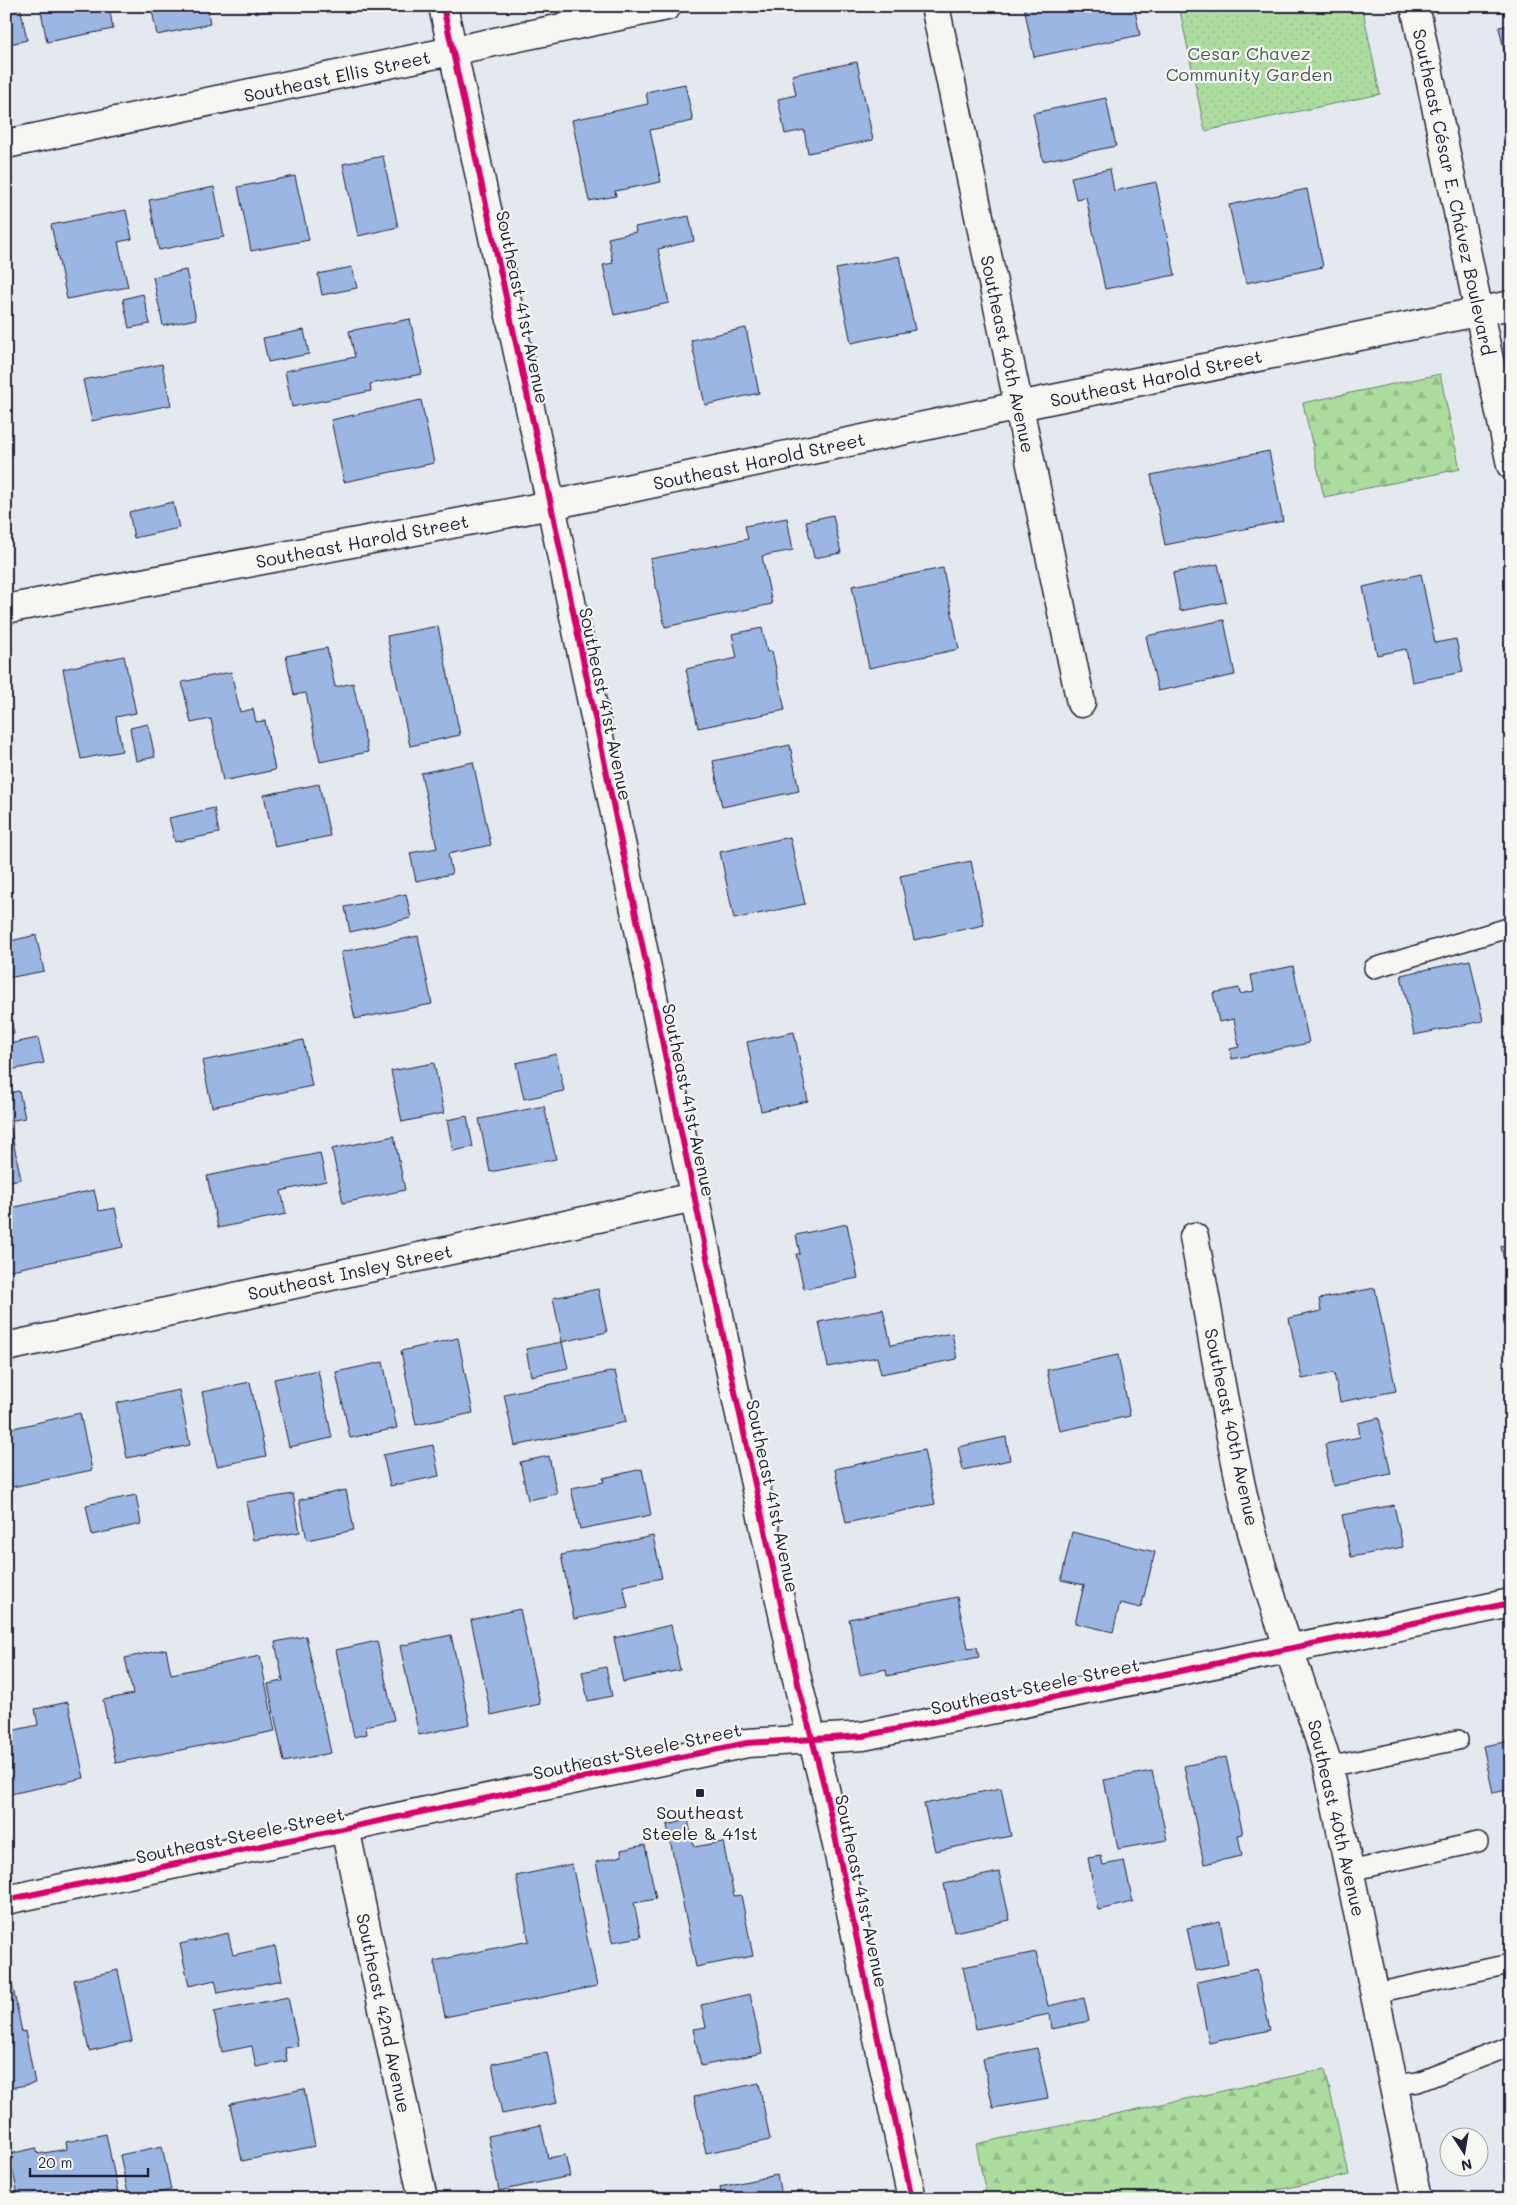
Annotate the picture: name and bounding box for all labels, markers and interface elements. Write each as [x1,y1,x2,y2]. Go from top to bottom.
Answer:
street label: Southeast César E. Chávez Boulevard [1408,27,1500,357]
park label: Cesar Chavez Community Garden [1166,41,1332,86]
street label: Southeast Ellis Street [241,44,433,108]
street label: Southeast 41st Avenue [491,208,555,406]
street label: Southeast 40th Avenue [975,253,1041,455]
street label: Southeast Harold Street [1048,344,1264,412]
street label: Southeast Harold Street [651,427,867,495]
street label: Southeast Harold Street [254,509,470,573]
street label: Southeast 41st Avenue [574,605,638,803]
street label: Southeast 41st Avenue [657,1001,721,1199]
street label: Southeast Insley Street [246,1239,454,1305]
street label: Southeast 40th Avenue [1199,1326,1265,1528]
street label: Southeast 41st Avenue [741,1397,805,1595]
street label: Southeast Steele Street [929,1652,1141,1720]
street label: Southeast Steele Street [531,1717,743,1785]
street label: Southeast 40th Avenue [1303,1717,1371,1919]
marker: Southeast Steele & 41st [694,1787,706,1799]
street label: Southeast 41st Avenue [830,1792,894,1990]
place label: Southeast Steele & 41st [642,1800,758,1845]
street label: Southeast Steele Street [134,1801,346,1869]
street label: Southeast 42nd Avenue [351,1911,417,2115]
north arrow [1440,2128,1490,2178]
scale bar [30,2145,148,2177]
text: 20 m [38,2152,72,2172]
text: N [1460,2155,1474,2176]

